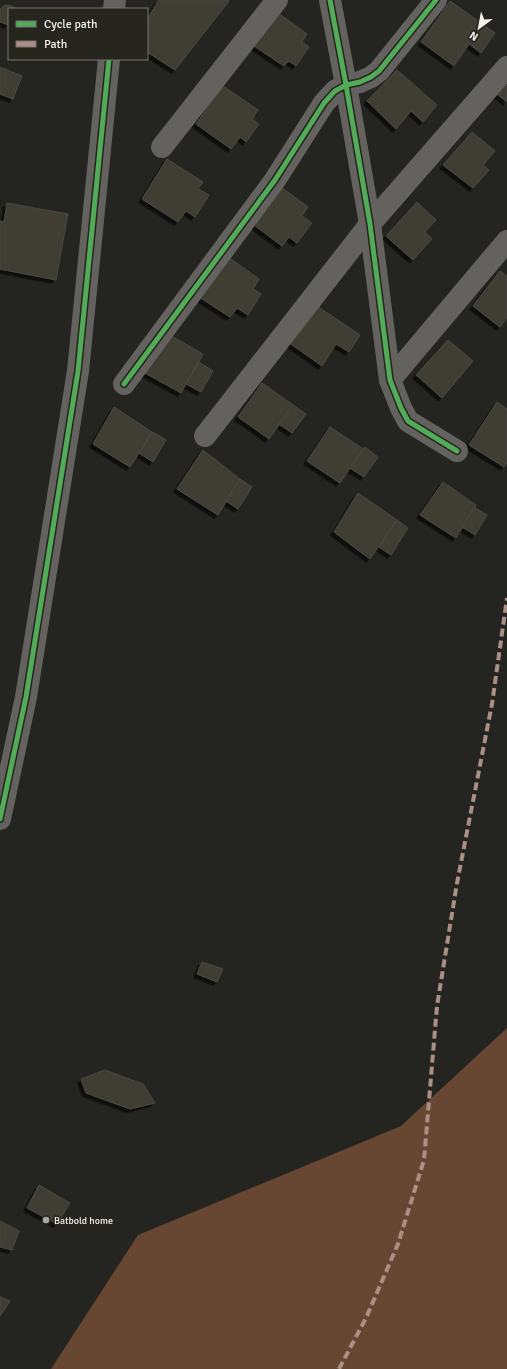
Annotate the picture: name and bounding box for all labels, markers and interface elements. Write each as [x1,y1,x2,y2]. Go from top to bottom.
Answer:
legend [8,8,148,60]
north arrow [459,8,499,48]
text: Cycle path [44,17,97,32]
text: N [467,29,481,44]
text: Path [44,37,67,52]
marker: Batbold home [41,1215,51,1225]
place label: Batbold home [54,1215,113,1227]

